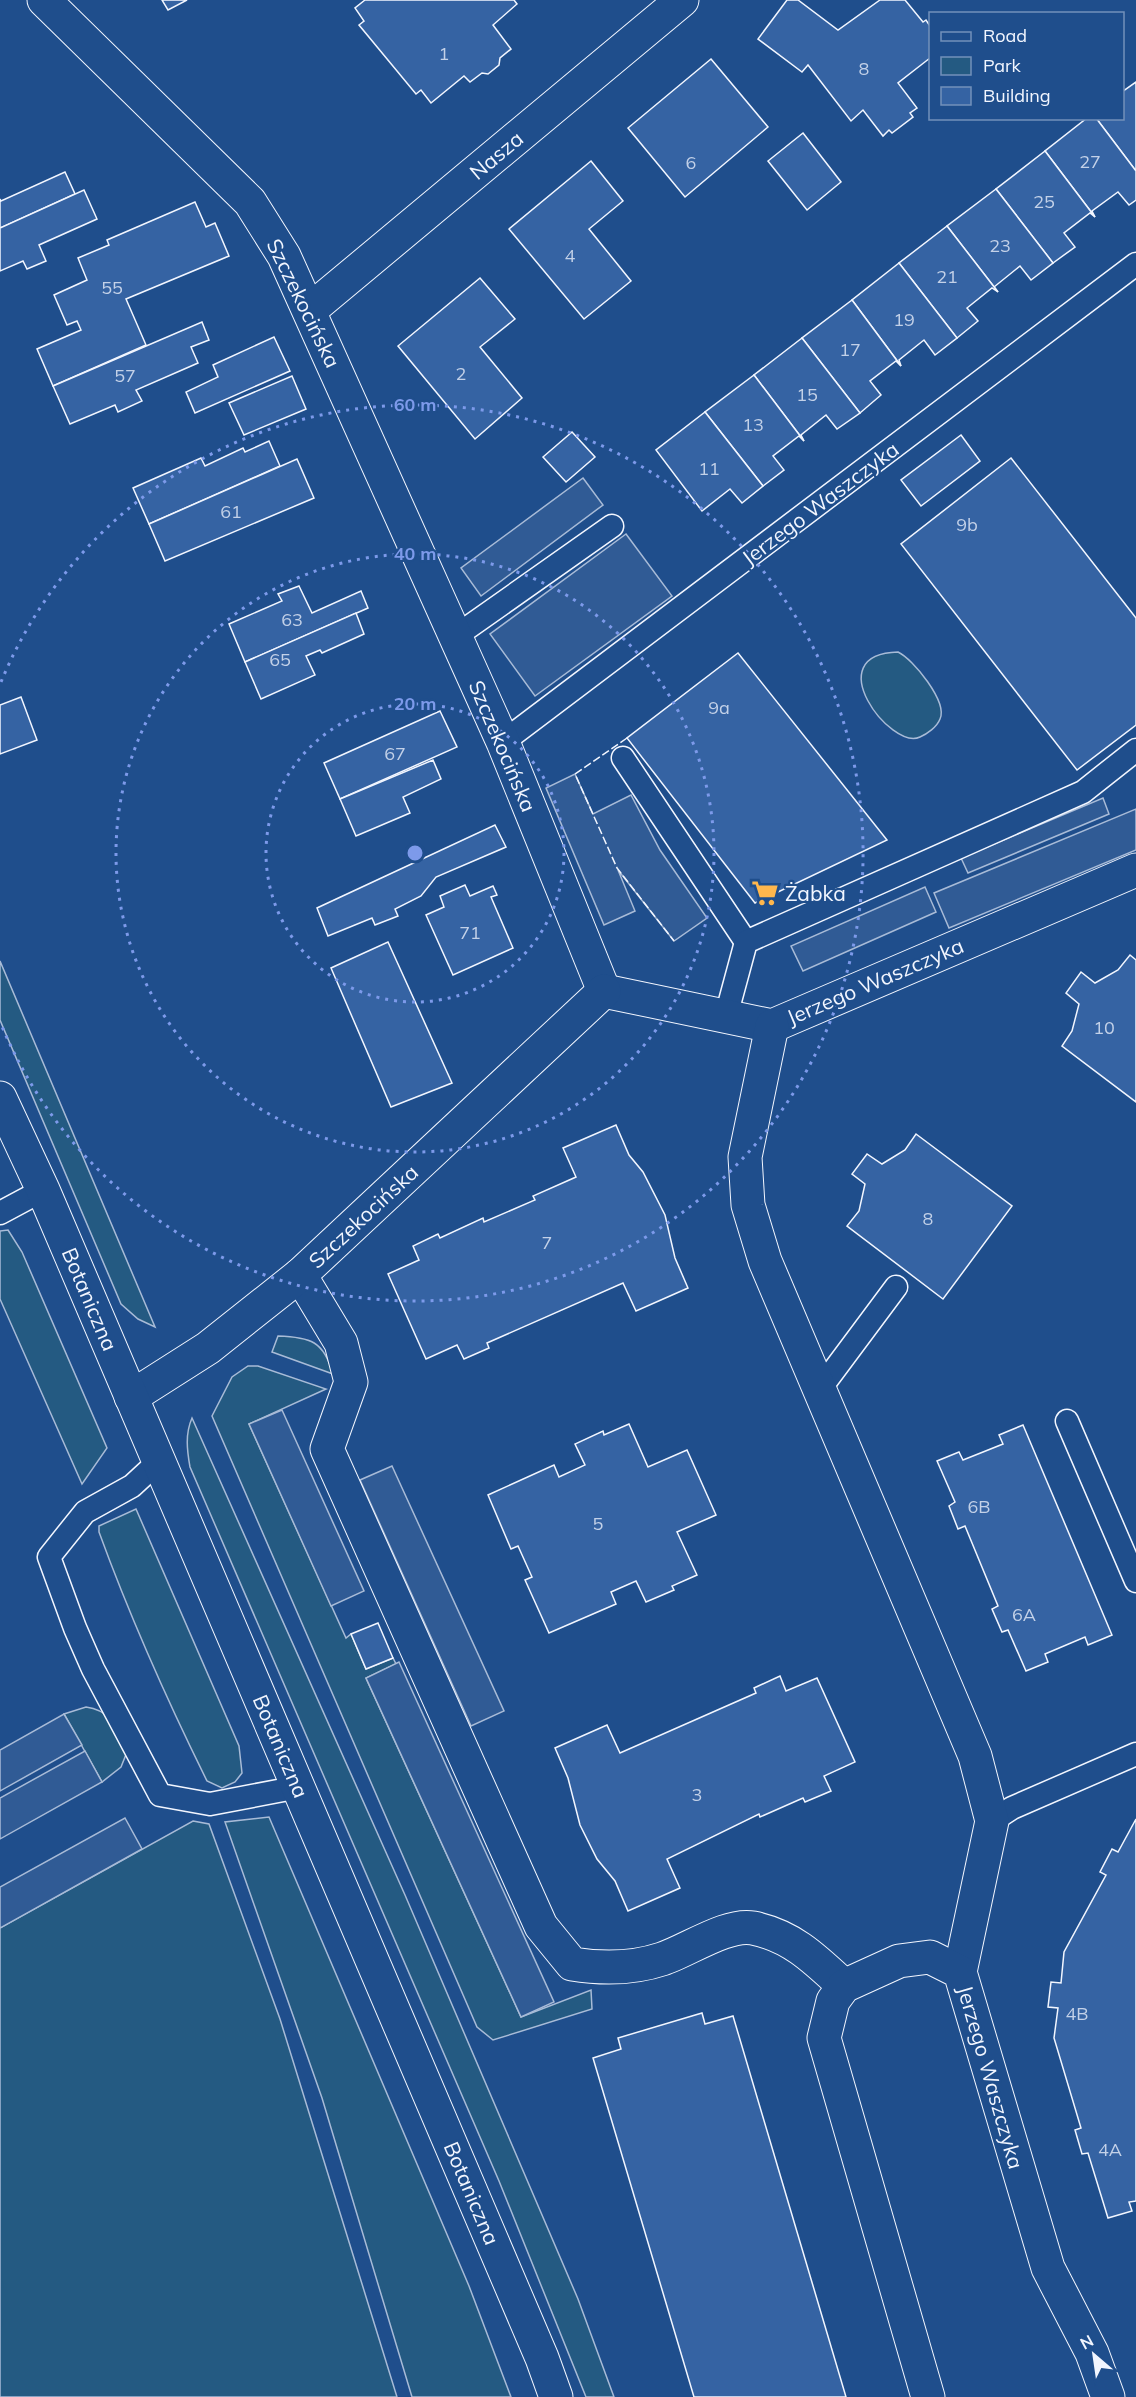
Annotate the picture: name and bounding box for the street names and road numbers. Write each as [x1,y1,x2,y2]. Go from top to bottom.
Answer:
street label: Nasza [464,125,528,185]
street label: Szczekocińska [262,234,346,372]
street label: Jerzego Waszczyka [736,436,904,570]
street label: Szczekocińska [464,676,542,816]
street label: Jerzego Waszczyka [783,932,967,1030]
street label: Szczekocińska [303,1159,423,1273]
street label: Botaniczna [57,1243,123,1355]
street label: Botaniczna [248,1690,314,1802]
street label: Jerzego Waszczyka [952,1982,1030,2172]
street label: Botaniczna [439,2137,505,2249]

